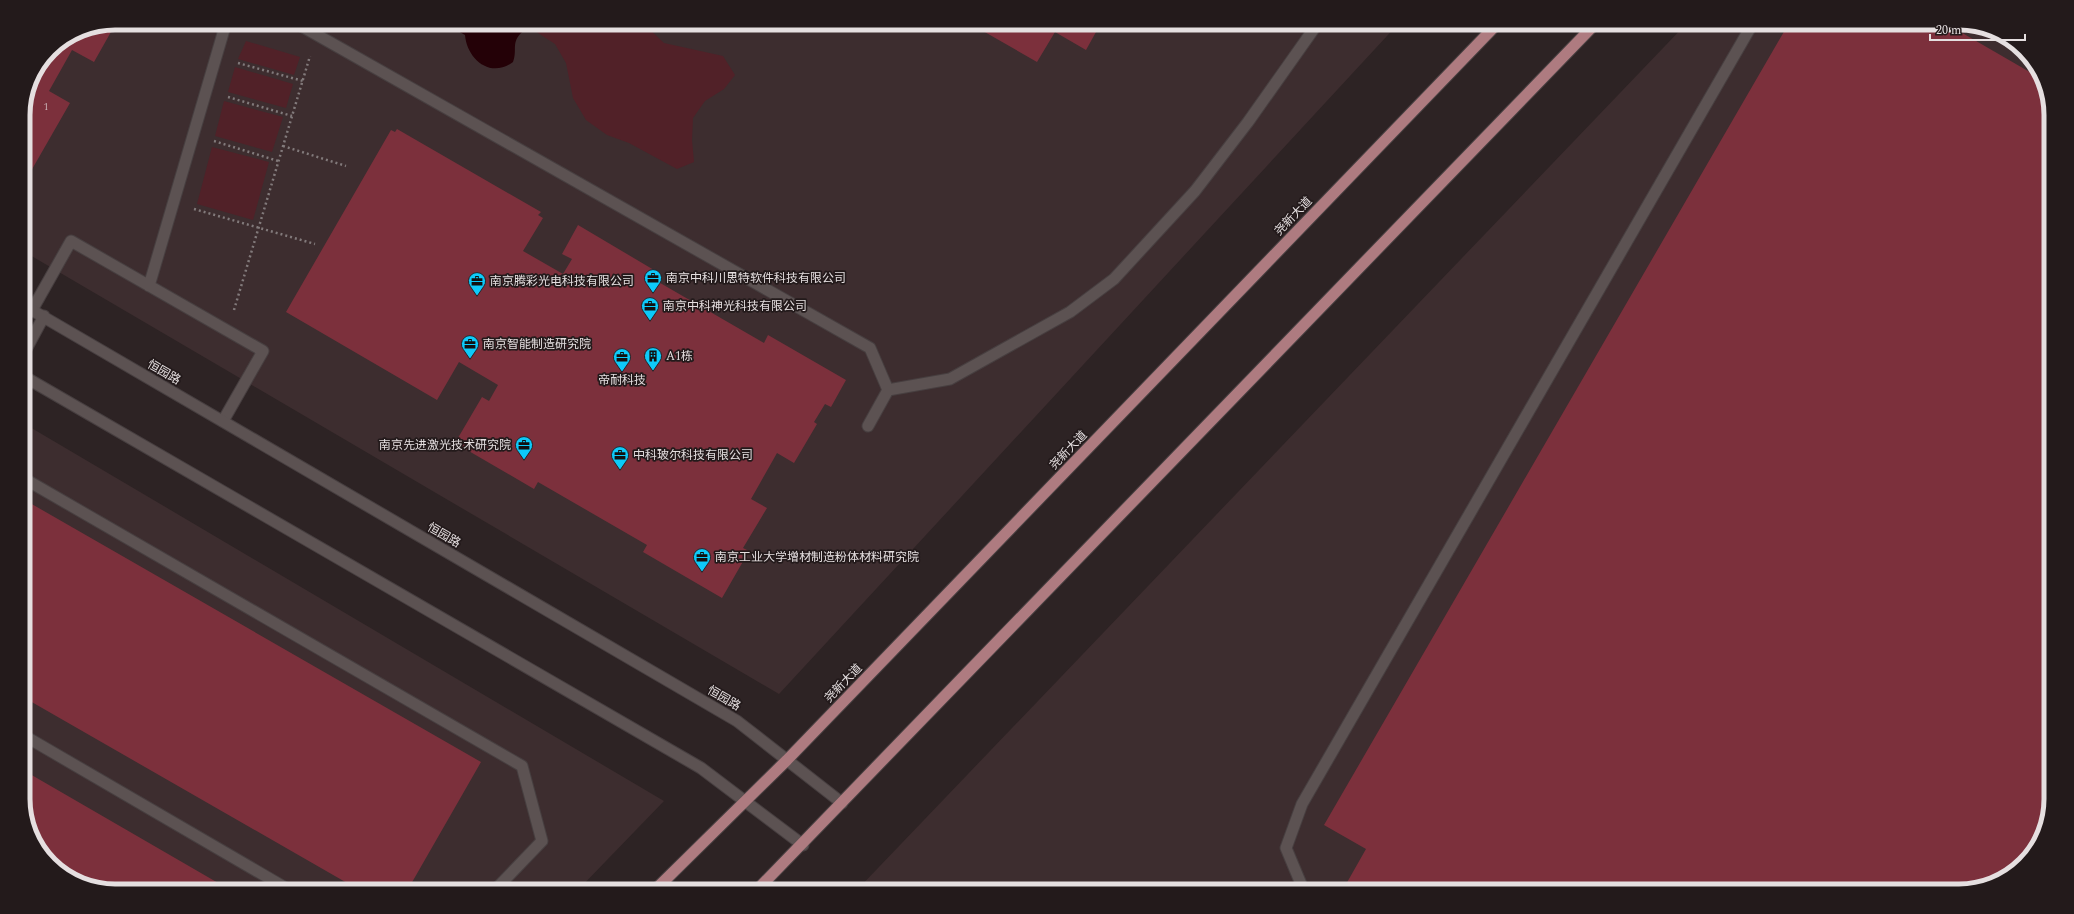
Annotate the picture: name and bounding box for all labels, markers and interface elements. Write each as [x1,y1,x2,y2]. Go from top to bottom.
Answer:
scale bar [1930,16,2025,42]
text: 20 m [1936,21,1961,40]
house number: 1 [44,99,49,115]
street label: 尧新大道 [1270,192,1317,240]
office icon: 南京中科川思特软件科技有限公司 [643,268,663,293]
place label: 南京中科川思特软件科技有限公司 [666,269,846,288]
office icon: 南京腾彩光电科技有限公司 [467,271,487,296]
place label: 南京腾彩光电科技有限公司 [490,272,634,291]
office icon: 南京中科神光科技有限公司 [640,296,660,321]
place label: 南京中科神光科技有限公司 [663,297,807,316]
office icon: 南京智能制造研究院 [460,334,480,359]
place label: 南京智能制造研究院 [483,335,591,354]
building icon: A1栋 [643,346,663,371]
office icon: 帝耐科技 [612,347,632,372]
place label: A1栋 [666,347,693,366]
street label: 恒园路 [143,355,184,390]
place label: 帝耐科技 [598,371,646,390]
street label: 尧新大道 [1045,426,1092,474]
office icon: 南京先进激光技术研究院 [514,435,534,460]
place label: 南京先进激光技术研究院 [379,436,511,455]
office icon: 中科玻尔科技有限公司 [610,445,630,470]
place label: 中科玻尔科技有限公司 [633,446,753,465]
street label: 恒园路 [423,518,464,553]
office icon: 南京工业大学增材制造粉体材料研究院 [692,547,712,572]
place label: 南京工业大学增材制造粉体材料研究院 [715,548,919,567]
street label: 尧新大道 [820,659,867,707]
street label: 恒园路 [703,681,744,716]

